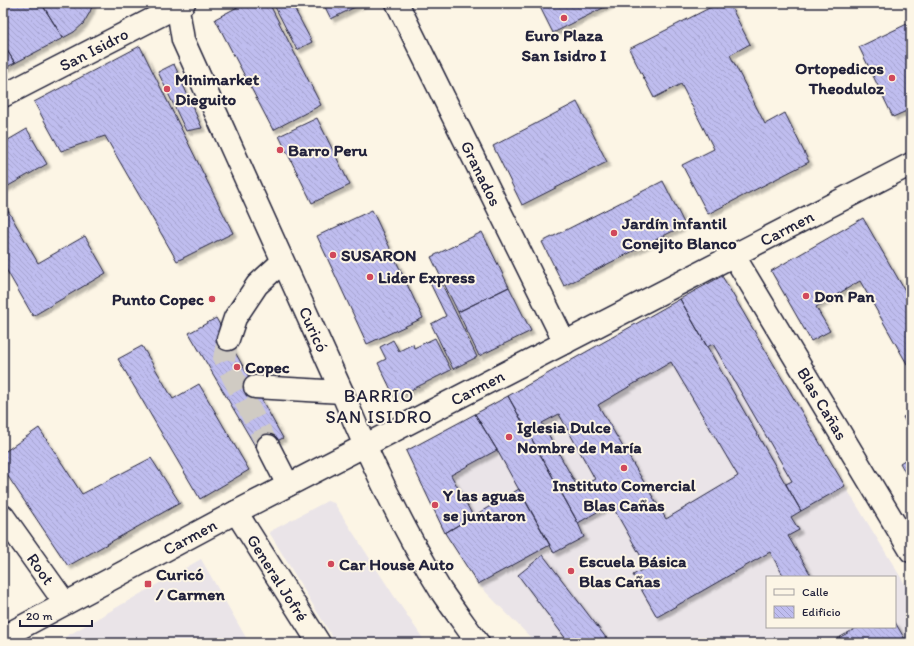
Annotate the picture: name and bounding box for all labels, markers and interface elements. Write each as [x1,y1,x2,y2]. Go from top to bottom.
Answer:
marker: Euro Plaza San Isidro I [559,13,569,23]
street label: San Isidro [56,23,132,75]
place label: Euro Plaza San Isidro I [522,25,606,65]
place label: Ortopedicos Theoduloz [795,58,884,98]
place label: Minimarket Dieguito [175,69,260,110]
marker: Ortopedicos Theoduloz [887,73,897,83]
marker: Minimarket Dieguito [162,84,172,94]
street label: Granados [457,137,506,209]
place label: Barro Peru [288,140,368,160]
marker: Barro Peru [275,145,285,155]
street label: Carmen [756,206,817,250]
place label: Jardín infantil Conejito Blanco [621,213,737,254]
marker: Jardín infantil Conejito Blanco [609,228,619,238]
place label: SUSARON [341,245,416,265]
marker: SUSARON [328,250,338,260]
place label: Lider Express [378,267,476,288]
marker: Lider Express [365,272,375,282]
place label: Don Pan [814,286,875,306]
place label: Punto Copec [112,289,204,310]
marker: Don Pan [801,291,811,301]
marker: Punto Copec [207,294,217,304]
street label: Curicó [295,303,333,355]
place label: Copec [245,357,290,378]
marker: Copec [232,362,242,372]
street label: Blas Cañas [793,363,852,444]
street label: Carmen [447,365,508,410]
district label: BARRIO SAN ISIDRO [325,385,433,428]
place label: Iglesia Dulce Nombre de María [517,417,642,457]
marker: Iglesia Dulce Nombre de María [504,432,514,442]
marker: Instituto Comercial Blas Cañas [619,463,629,473]
place label: Instituto Comercial Blas Cañas [552,475,696,515]
place label: Y las aguas se juntaron [442,485,526,526]
marker: Y las aguas se juntaron [430,500,440,510]
street label: Carmen [160,514,220,559]
street label: General Jofré [243,531,313,625]
street label: Root [23,549,59,589]
place label: Escuela Básica Blas Cañas [579,551,687,591]
place label: Car House Auto [339,554,454,574]
marker: Car House Auto [326,559,336,569]
place label: Curicó / Carmen [155,564,225,604]
marker: Escuela Básica Blas Cañas [566,566,576,576]
legend [766,576,896,628]
marker: Curicó / Carmen [143,579,153,589]
text: Calle [802,585,829,599]
scale bar [20,602,92,628]
text: Edificio [802,605,841,619]
text: 20 m [26,609,53,623]

